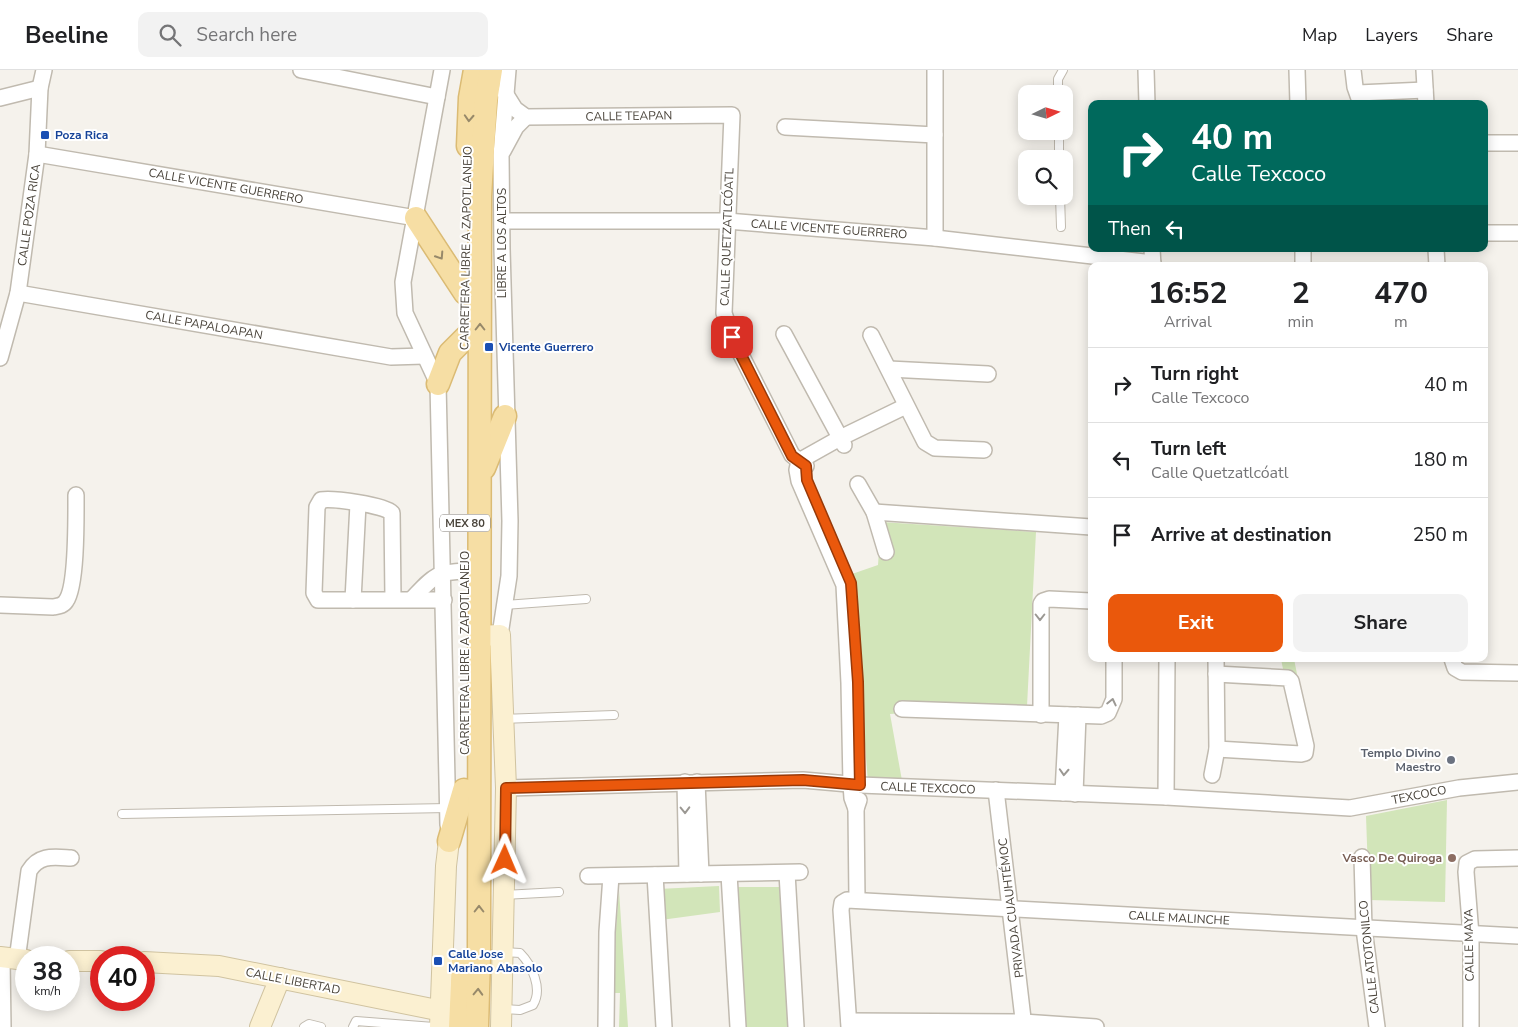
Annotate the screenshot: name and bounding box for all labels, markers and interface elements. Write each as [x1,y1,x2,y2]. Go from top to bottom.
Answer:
search box [138,12,488,57]
text: Beeline [25,19,108,51]
icon: search [156,21,184,49]
text: Search here [196,22,297,48]
text: Map [1302,23,1337,47]
text: Layers [1365,23,1418,47]
text: Share [1446,23,1493,47]
north arrow [1018,85,1072,140]
map controls [1018,85,1073,205]
street label: CALLE TEAPAN [585,107,673,125]
text: 40 m [1191,114,1273,161]
one-way arrow [464,115,474,123]
icon: right [1108,120,1173,185]
place label: Poza Rica [55,127,108,143]
marker: Poza Rica [39,129,51,141]
street label: CARRETERA LIBRE A ZAPOTLANEJO [456,146,476,350]
button: search [1018,150,1073,205]
text: Calle Texcoco [1191,159,1326,189]
street label: CALLE POZA RICA [14,163,44,267]
street label: CALLE VICENTE GUERRERO [147,164,305,208]
street label: CALLE QUETZATLCÓATL [717,167,737,306]
street label: LIBRE A LOS ALTOS [494,188,510,298]
icon: left [1161,215,1189,243]
street label: CALLE VICENTE GUERRERO [750,216,908,242]
text: Then [1108,216,1151,242]
one-way arrow [434,250,443,259]
text: 16:52 [1148,273,1227,314]
text: 2 [1292,273,1310,314]
text: 470 [1374,273,1428,314]
street label: CALLE PAPALOAPAN [144,307,264,343]
text: Arrival [1164,311,1212,333]
text: min [1287,311,1314,333]
text: m [1394,311,1408,333]
pin [711,316,753,358]
one-way arrow [475,322,485,330]
icon: arrive [718,323,746,351]
place label: Vicente Guerrero [498,339,594,355]
marker: Vicente Guerrero [483,341,495,353]
text: Turn right [1151,361,1238,387]
icon: right [1108,371,1136,399]
text: 40 m [1424,372,1468,398]
text: Calle Texcoco [1151,387,1249,409]
text: Turn left [1151,436,1226,462]
icon: left [1108,446,1136,474]
text: 180 m [1413,447,1468,473]
text: Calle Quetzatlcóatl [1151,462,1288,484]
road number: MEX 80 [440,514,490,532]
icon: arrive [1108,521,1136,549]
text: Arrive at destination [1151,522,1332,548]
text: 250 m [1413,522,1468,548]
street label: CARRETERA LIBRE A ZAPOTLANEJO [457,551,473,755]
button: Exit [1108,594,1283,652]
button: Share [1293,594,1468,652]
one-way arrow [1035,614,1045,622]
one-way arrow [1106,697,1117,706]
place label: Templo Divino Maestro [1361,745,1441,775]
marker: Templo Divino Maestro [1445,754,1457,766]
one-way arrow [1059,768,1070,776]
street label: CALLE TEXCOCO [880,778,976,798]
street label: TEXCOCO [1390,782,1448,808]
one-way arrow [680,806,690,814]
position arrow [478,833,530,885]
street label: PRIVADA CUAUHTÉMOC [994,837,1028,979]
place label: Vasco De Quiroga [1341,850,1442,866]
marker: Vasco De Quiroga [1446,852,1458,864]
street label: CALLE ATOTONILCO [1355,900,1383,1014]
one-way arrow [474,905,484,912]
street label: CALLE MALINCHE [1128,907,1230,929]
street label: CALLE MAYA [1460,908,1478,982]
speed limit sign: 40 [90,946,155,1011]
place label: Calle Jose Mariano Abasolo [448,946,543,976]
text: 38 [32,955,63,989]
marker: Calle Jose Mariano Abasolo [432,955,444,967]
street label: CALLE LIBERTAD [244,964,342,998]
text: km/h [34,983,61,999]
one-way arrow [473,988,483,996]

